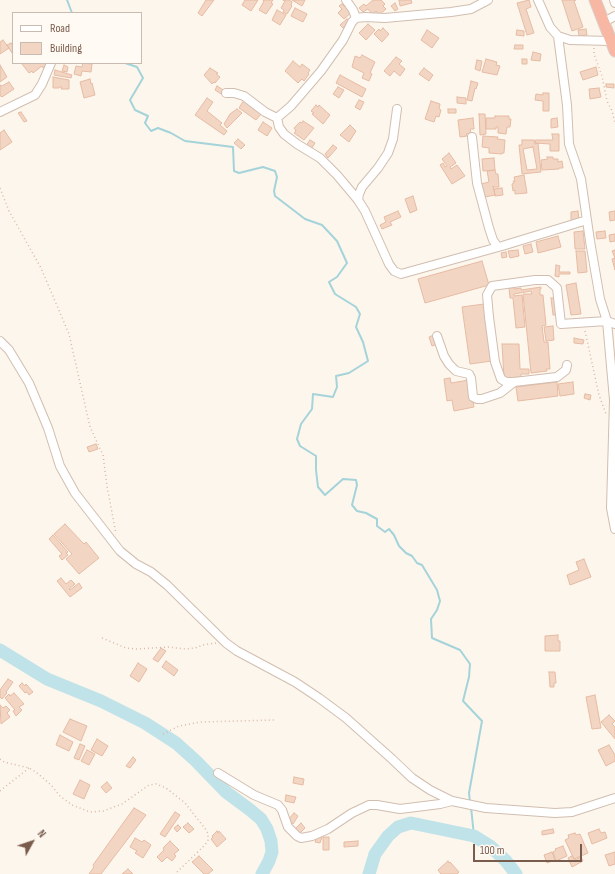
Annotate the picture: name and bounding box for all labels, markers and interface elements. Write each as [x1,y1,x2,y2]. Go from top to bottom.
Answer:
legend [12,12,142,64]
text: Road [50,21,70,36]
text: Building [50,41,82,56]
north arrow [12,822,52,862]
text: N [35,828,48,840]
scale bar [475,836,584,862]
text: 100 m [480,843,505,858]

